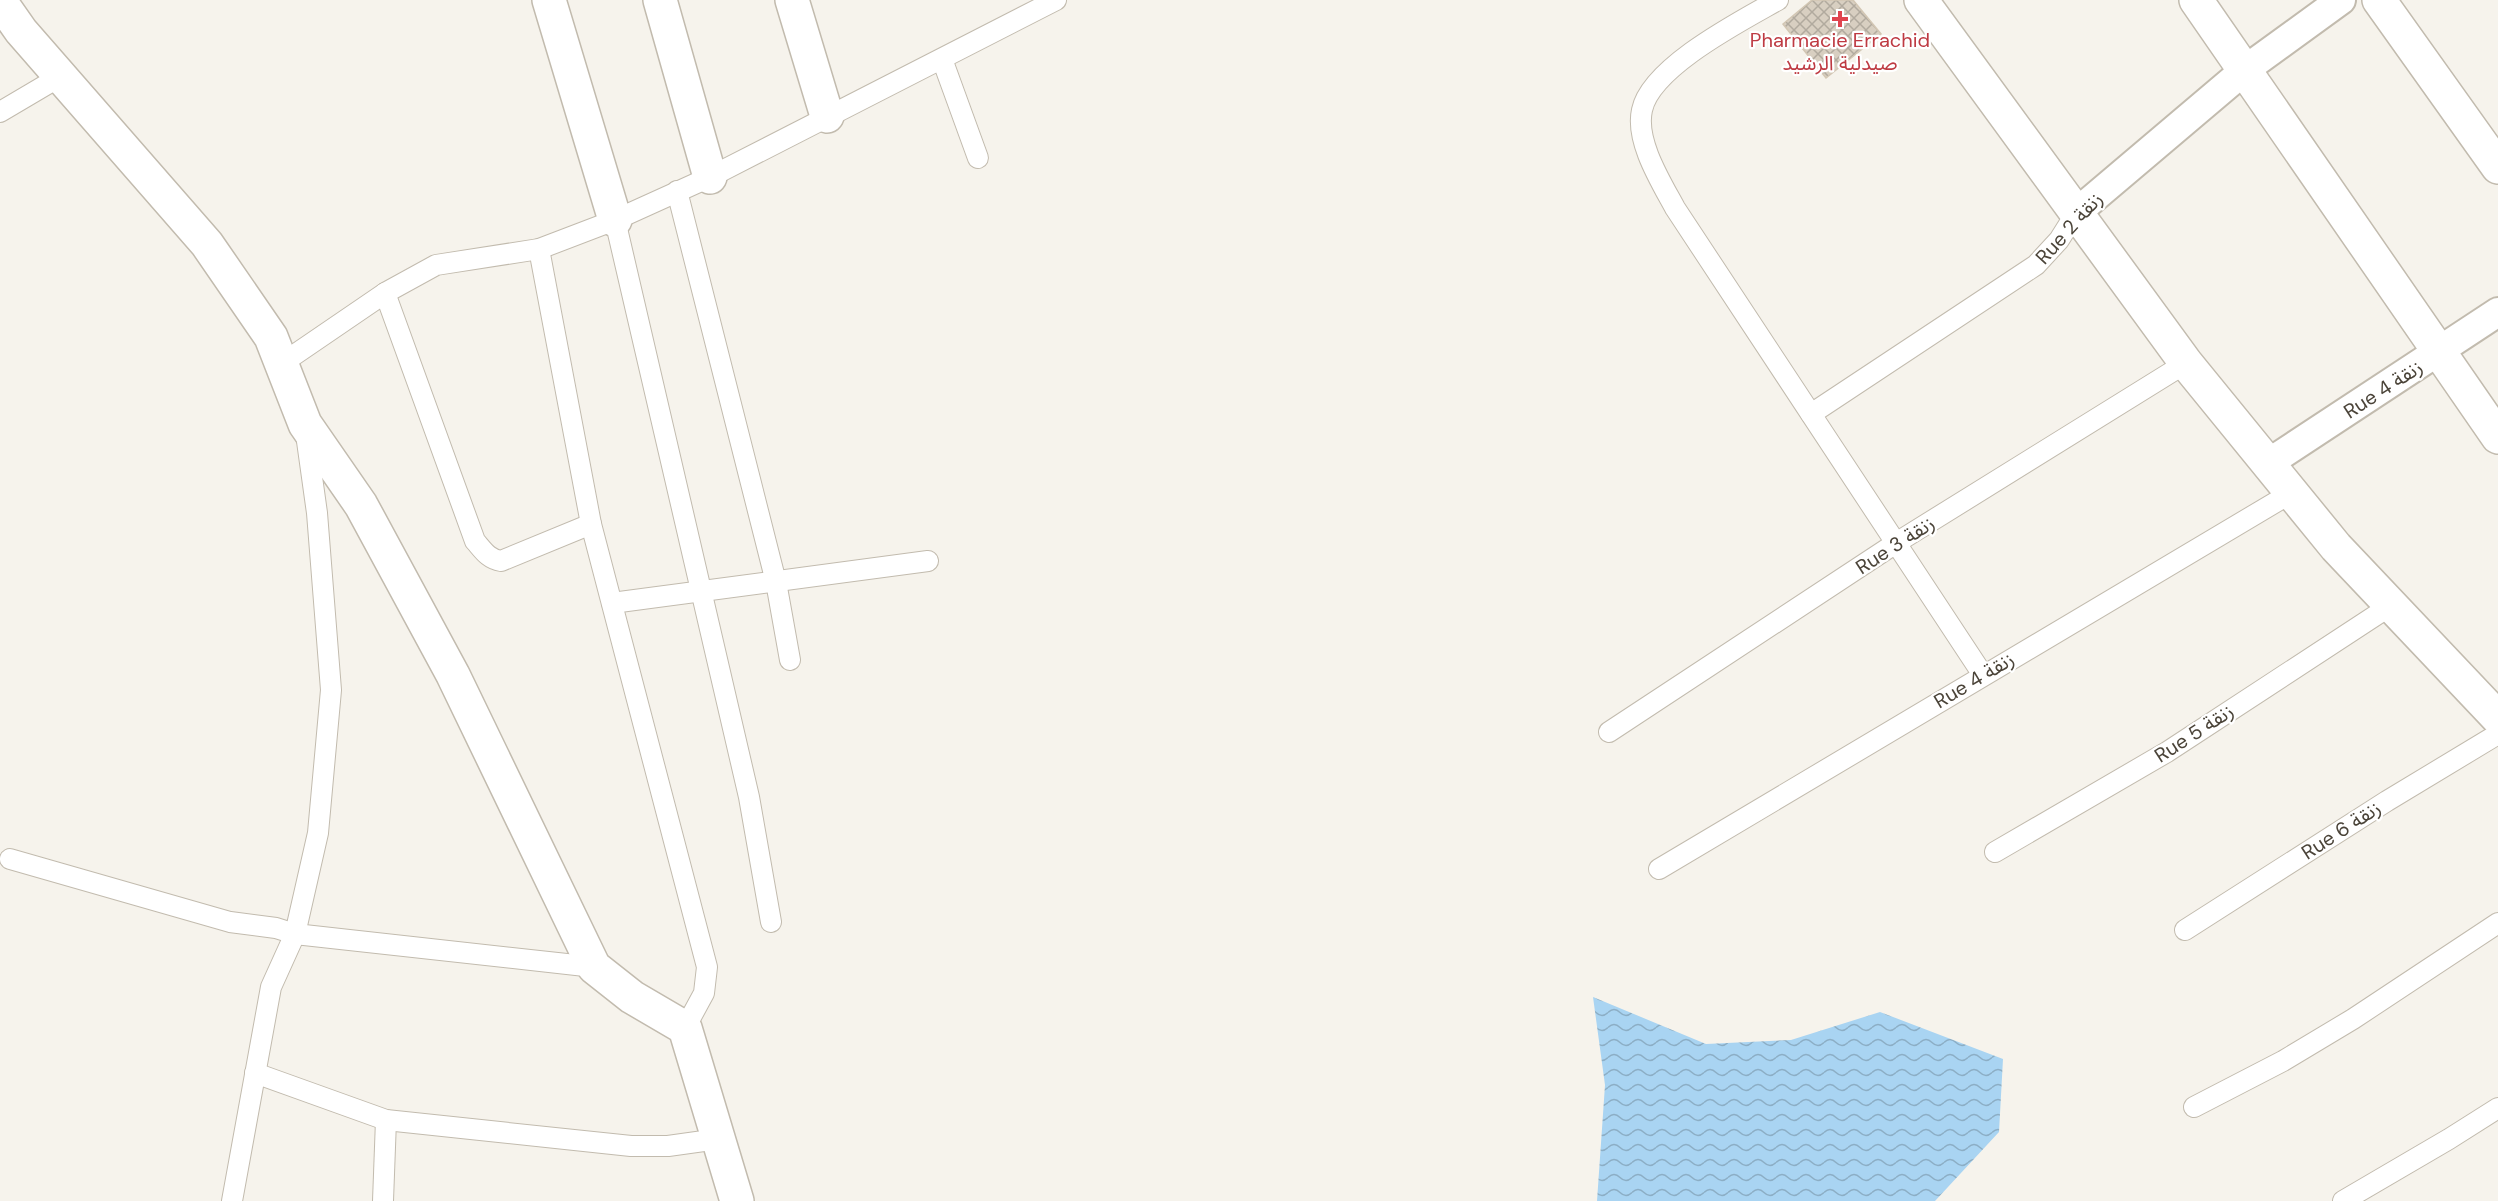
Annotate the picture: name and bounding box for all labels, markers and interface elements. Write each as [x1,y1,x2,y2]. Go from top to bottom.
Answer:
marker: Pharmacie Errachid صيدلية الرشيد [1833,12,1847,26]
place label: Pharmacie Errachid صيدلية الرشيد [1750,27,1930,76]
street label: Rue 2 زنقة [2030,186,2108,270]
street label: Rue 4 زنقة [2339,354,2427,424]
street label: Rue 3 زنقة [1851,510,1939,580]
street label: Rue 4 زنقة [1929,646,2019,714]
street label: Rue 5 زنقة [2149,698,2239,768]
street label: Rue 6 زنقة [2296,795,2386,865]

